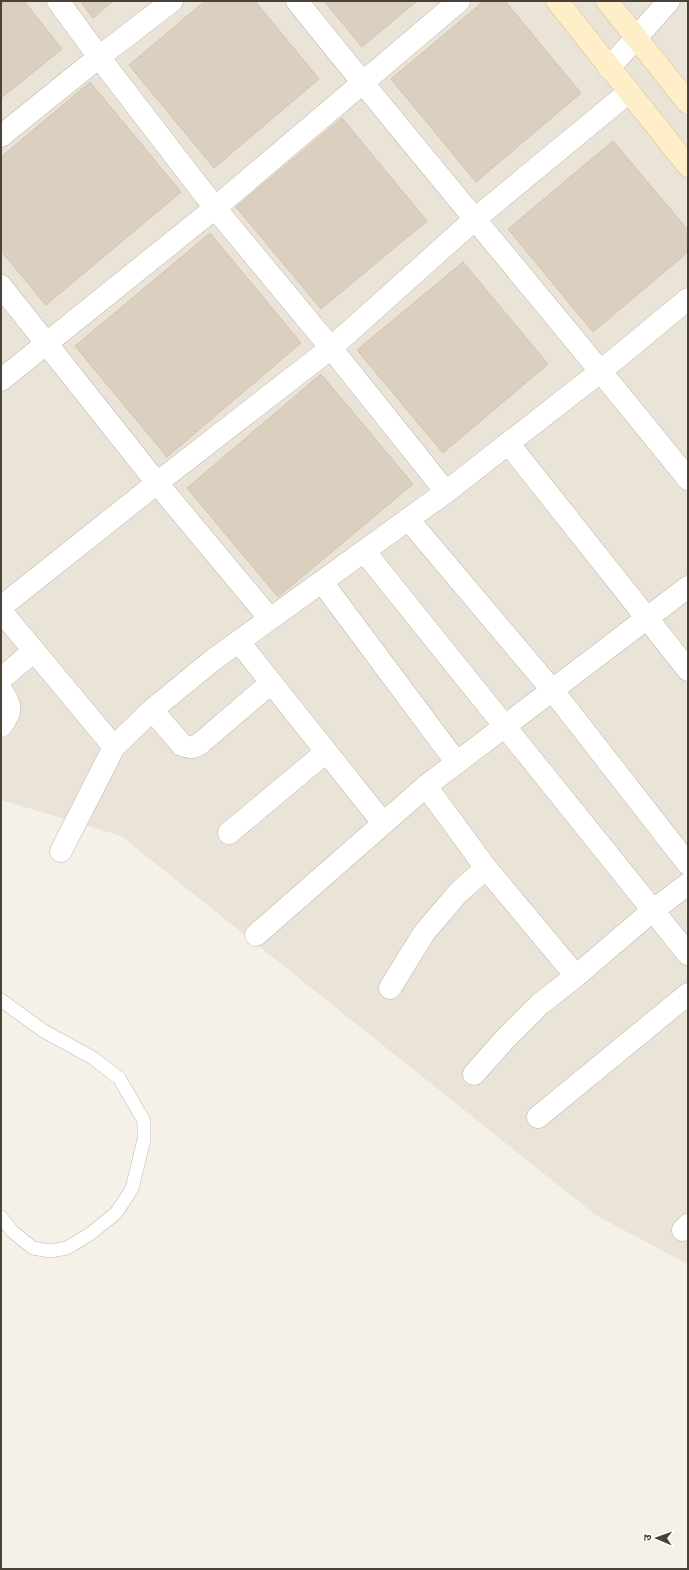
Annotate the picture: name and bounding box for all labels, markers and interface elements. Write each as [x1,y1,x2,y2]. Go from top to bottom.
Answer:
north arrow [637,1518,677,1558]
text: उ [641,1534,654,1541]

